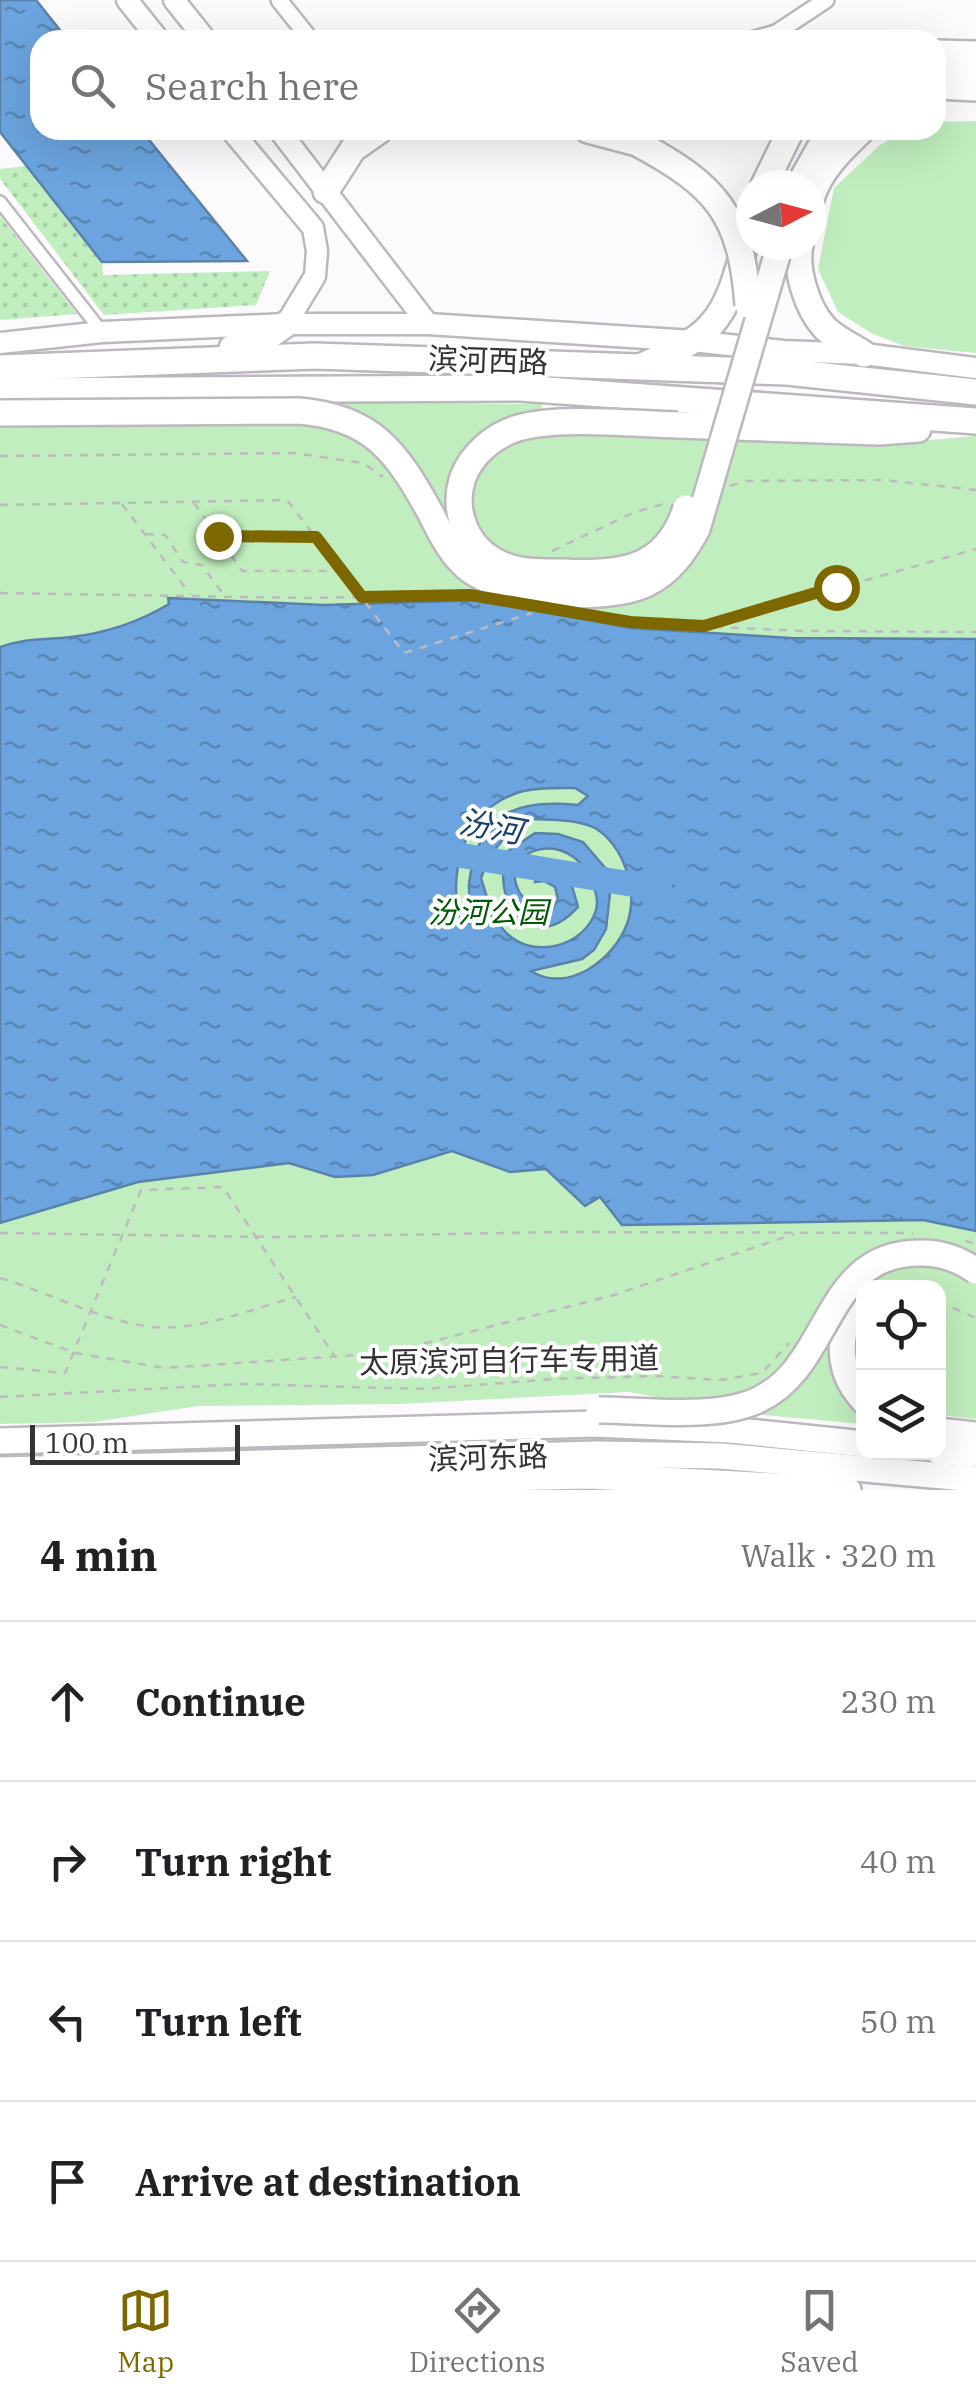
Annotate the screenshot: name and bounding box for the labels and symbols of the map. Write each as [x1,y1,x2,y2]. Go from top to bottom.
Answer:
north arrow [736,170,826,260]
street label: 滨河西路 [427,338,549,381]
route end [196,514,242,560]
route start [814,565,860,611]
water label: 汾河 [456,800,532,853]
park label: 汾河公园 [428,892,552,931]
street label: 太原滨河自行车专用道 [359,1337,659,1382]
scale bar [30,1420,240,1464]
street label: 滨河东路 [427,1435,549,1478]

